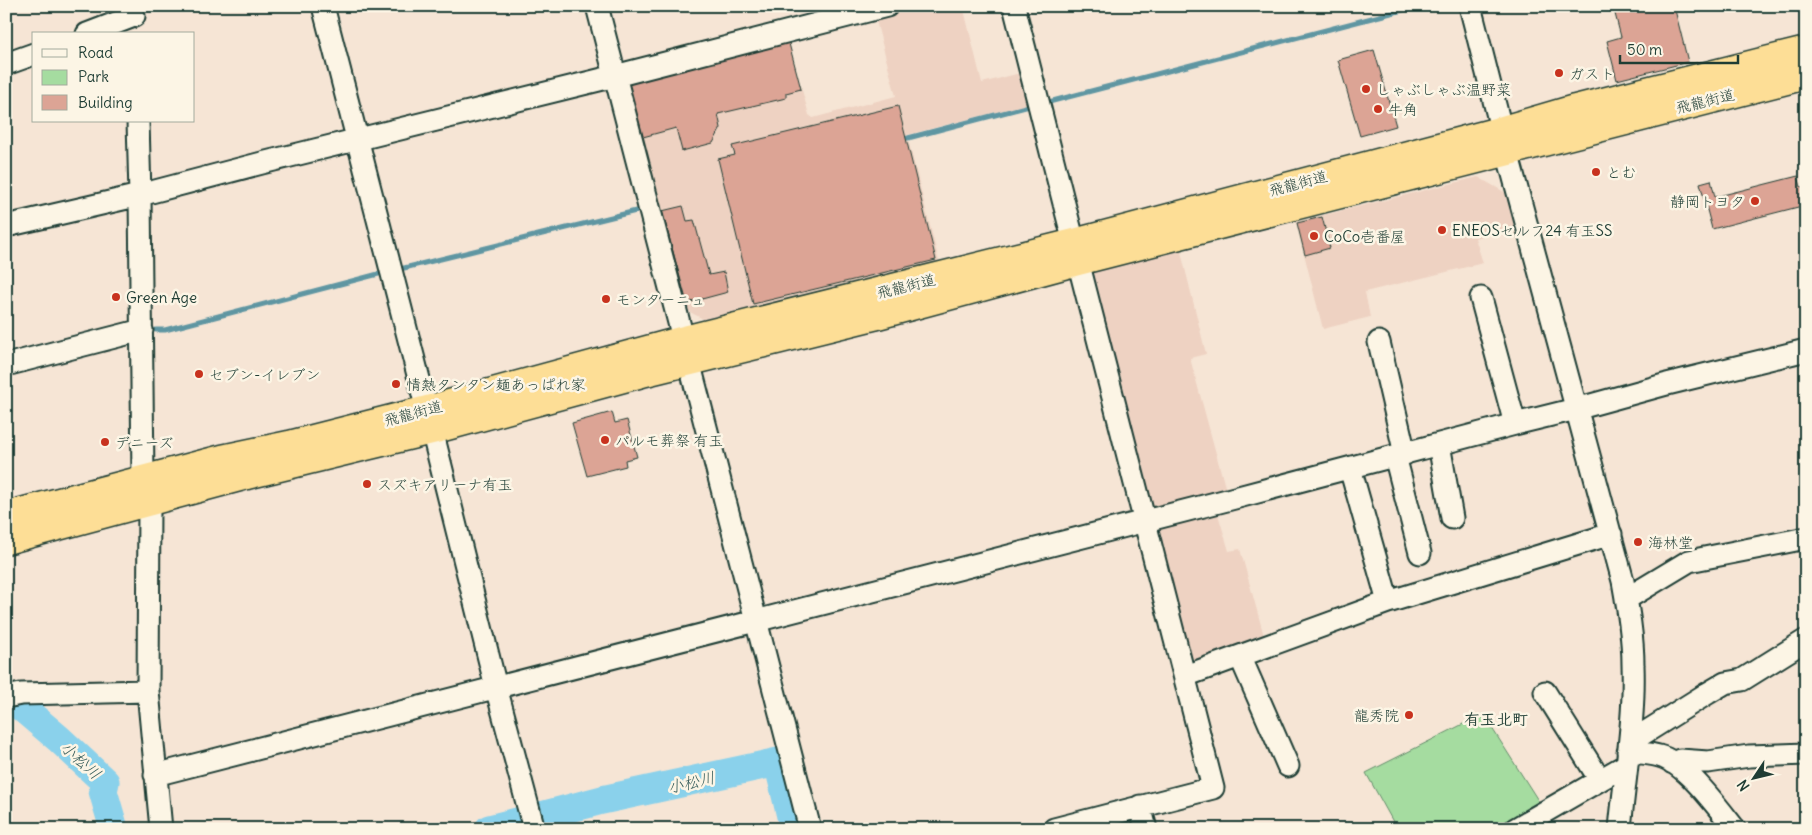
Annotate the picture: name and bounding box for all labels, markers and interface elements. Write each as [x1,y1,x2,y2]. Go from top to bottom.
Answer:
legend [32,32,195,122]
scale bar [1620,32,1737,64]
text: 50 m [1627,40,1662,59]
text: Road [78,43,113,62]
place label: ガスト [1569,64,1616,83]
text: Park [78,67,109,86]
marker: ガスト [1553,67,1565,79]
place label: しゃぶしゃぶ温野菜 [1376,80,1511,99]
marker: しゃぶしゃぶ温野菜 [1360,83,1372,95]
street label: 飛龍街道 [1674,85,1736,117]
text: Building [78,93,133,112]
place label: 牛角 [1388,100,1418,119]
marker: 牛角 [1372,103,1384,115]
place label: とむ [1606,163,1636,182]
street label: 飛龍街道 [1267,166,1329,200]
marker: とむ [1590,166,1602,178]
place label: 静岡トヨタ [1670,192,1745,211]
marker: 静岡トヨタ [1749,195,1761,207]
place label: ENEOSセルフ24 有玉SS [1452,221,1612,240]
marker: ENEOSセルフ24 有玉SS [1436,224,1448,236]
place label: CoCo壱番屋 [1324,227,1405,246]
marker: CoCo壱番屋 [1308,230,1320,242]
street label: 飛龍街道 [875,270,937,302]
place label: Green Age [126,288,197,307]
place label: モンターニュ [616,290,705,309]
marker: Green Age [110,291,122,303]
marker: モンターニュ [600,293,612,305]
place label: セブン-イレブン [209,365,320,384]
marker: セブン-イレブン [193,368,205,380]
place label: 情熱タンタン麺あっぱれ家 [406,375,585,394]
marker: 情熱タンタン麺あっぱれ家 [390,378,402,390]
street label: 飛龍街道 [382,396,444,430]
place label: パルモ葬祭 有玉 [615,431,724,450]
place label: デニーズ [115,433,173,452]
marker: パルモ葬祭 有玉 [599,434,611,446]
marker: デニーズ [99,436,111,448]
place label: スズキアリーナ有玉 [377,475,513,494]
marker: スズキアリーナ有玉 [361,478,373,490]
place label: 海林堂 [1648,533,1693,552]
marker: 海林堂 [1632,536,1644,548]
place label: 龍秀院 [1354,706,1399,725]
marker: 龍秀院 [1403,709,1415,721]
district label: 有玉北町 [1464,709,1528,729]
water label: 小松川 [56,737,106,783]
north arrow [1730,752,1780,802]
water label: 小松川 [665,767,717,797]
text: N [1733,776,1754,795]

